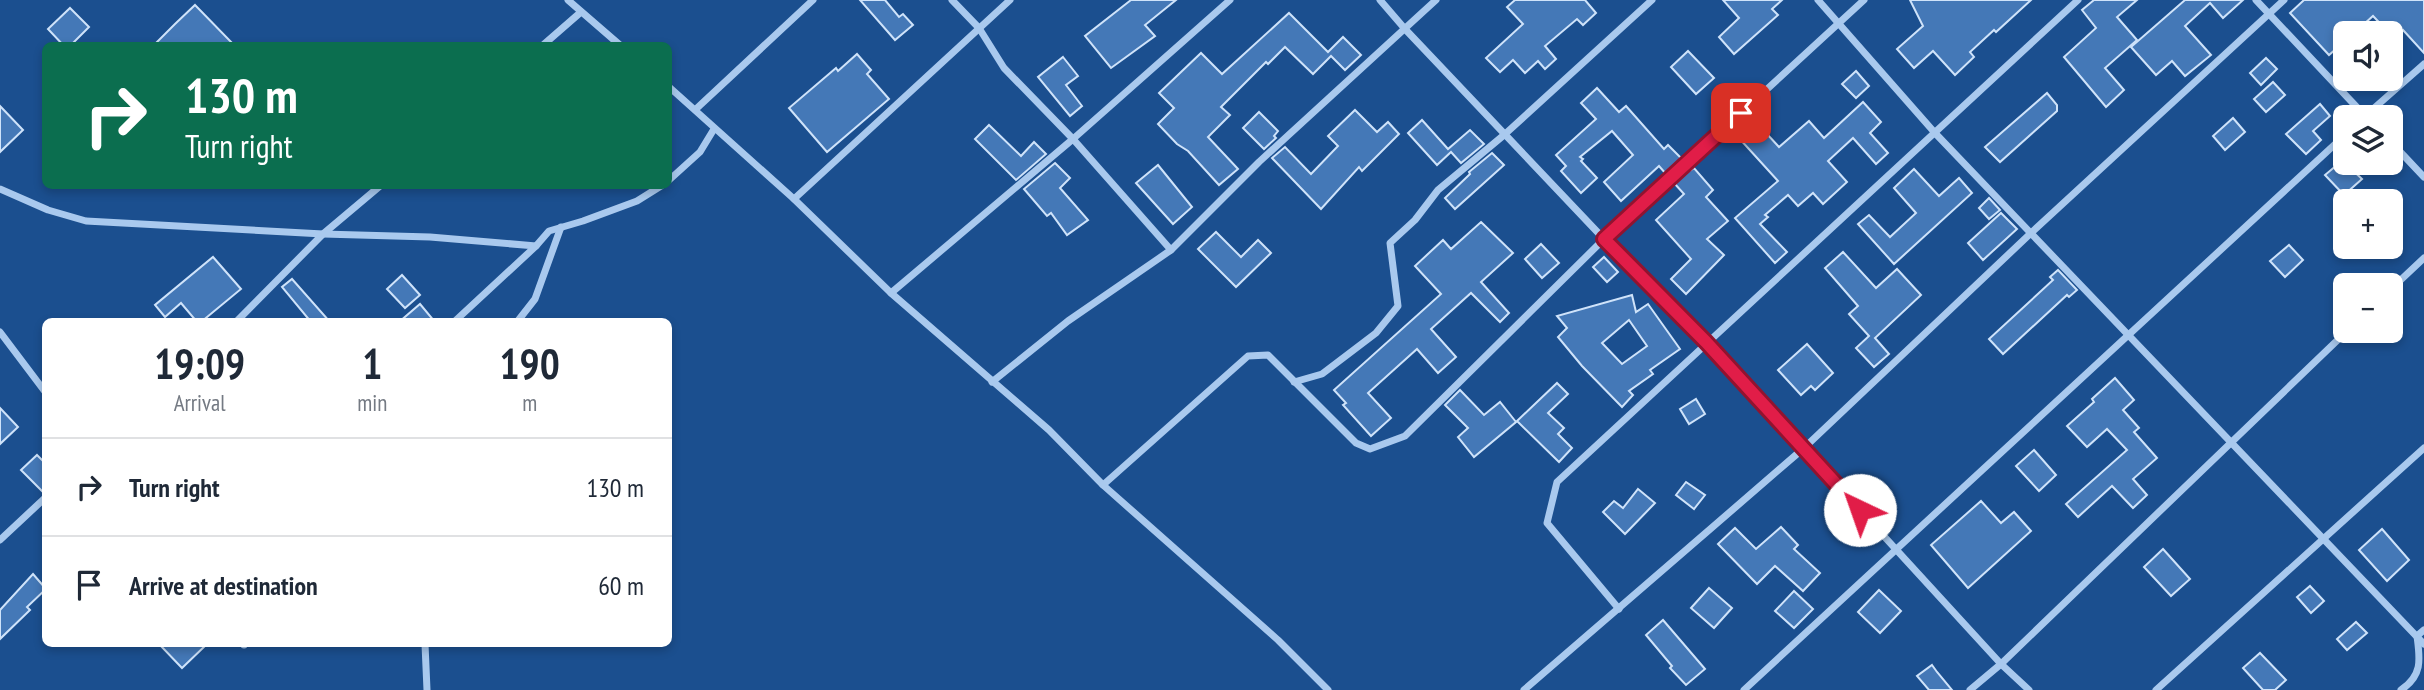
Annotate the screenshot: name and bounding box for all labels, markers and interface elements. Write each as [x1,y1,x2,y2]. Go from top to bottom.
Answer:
map controls [2333,21,2403,343]
button: sound [2333,21,2403,91]
text: 130 m [185,63,298,127]
icon: right [70,70,161,161]
pin [1711,83,1771,143]
icon: arrive [1722,94,1760,132]
button: layers [2333,105,2403,175]
text: Turn right [185,125,293,167]
button: + [2333,189,2403,259]
button: − [2333,273,2403,343]
text: 19:09 [154,336,245,391]
text: 1 [362,336,382,391]
text: 190 [500,336,560,391]
text: Arrival [174,388,226,417]
text: min [357,388,387,417]
text: m [522,388,537,417]
icon: right [70,468,108,506]
text: Turn right [129,471,220,504]
text: 130 m [586,471,644,504]
position arrow [1823,473,1897,547]
icon: arrive [70,566,108,604]
text: Arrive at destination [129,569,318,602]
text: 60 m [598,569,644,602]

